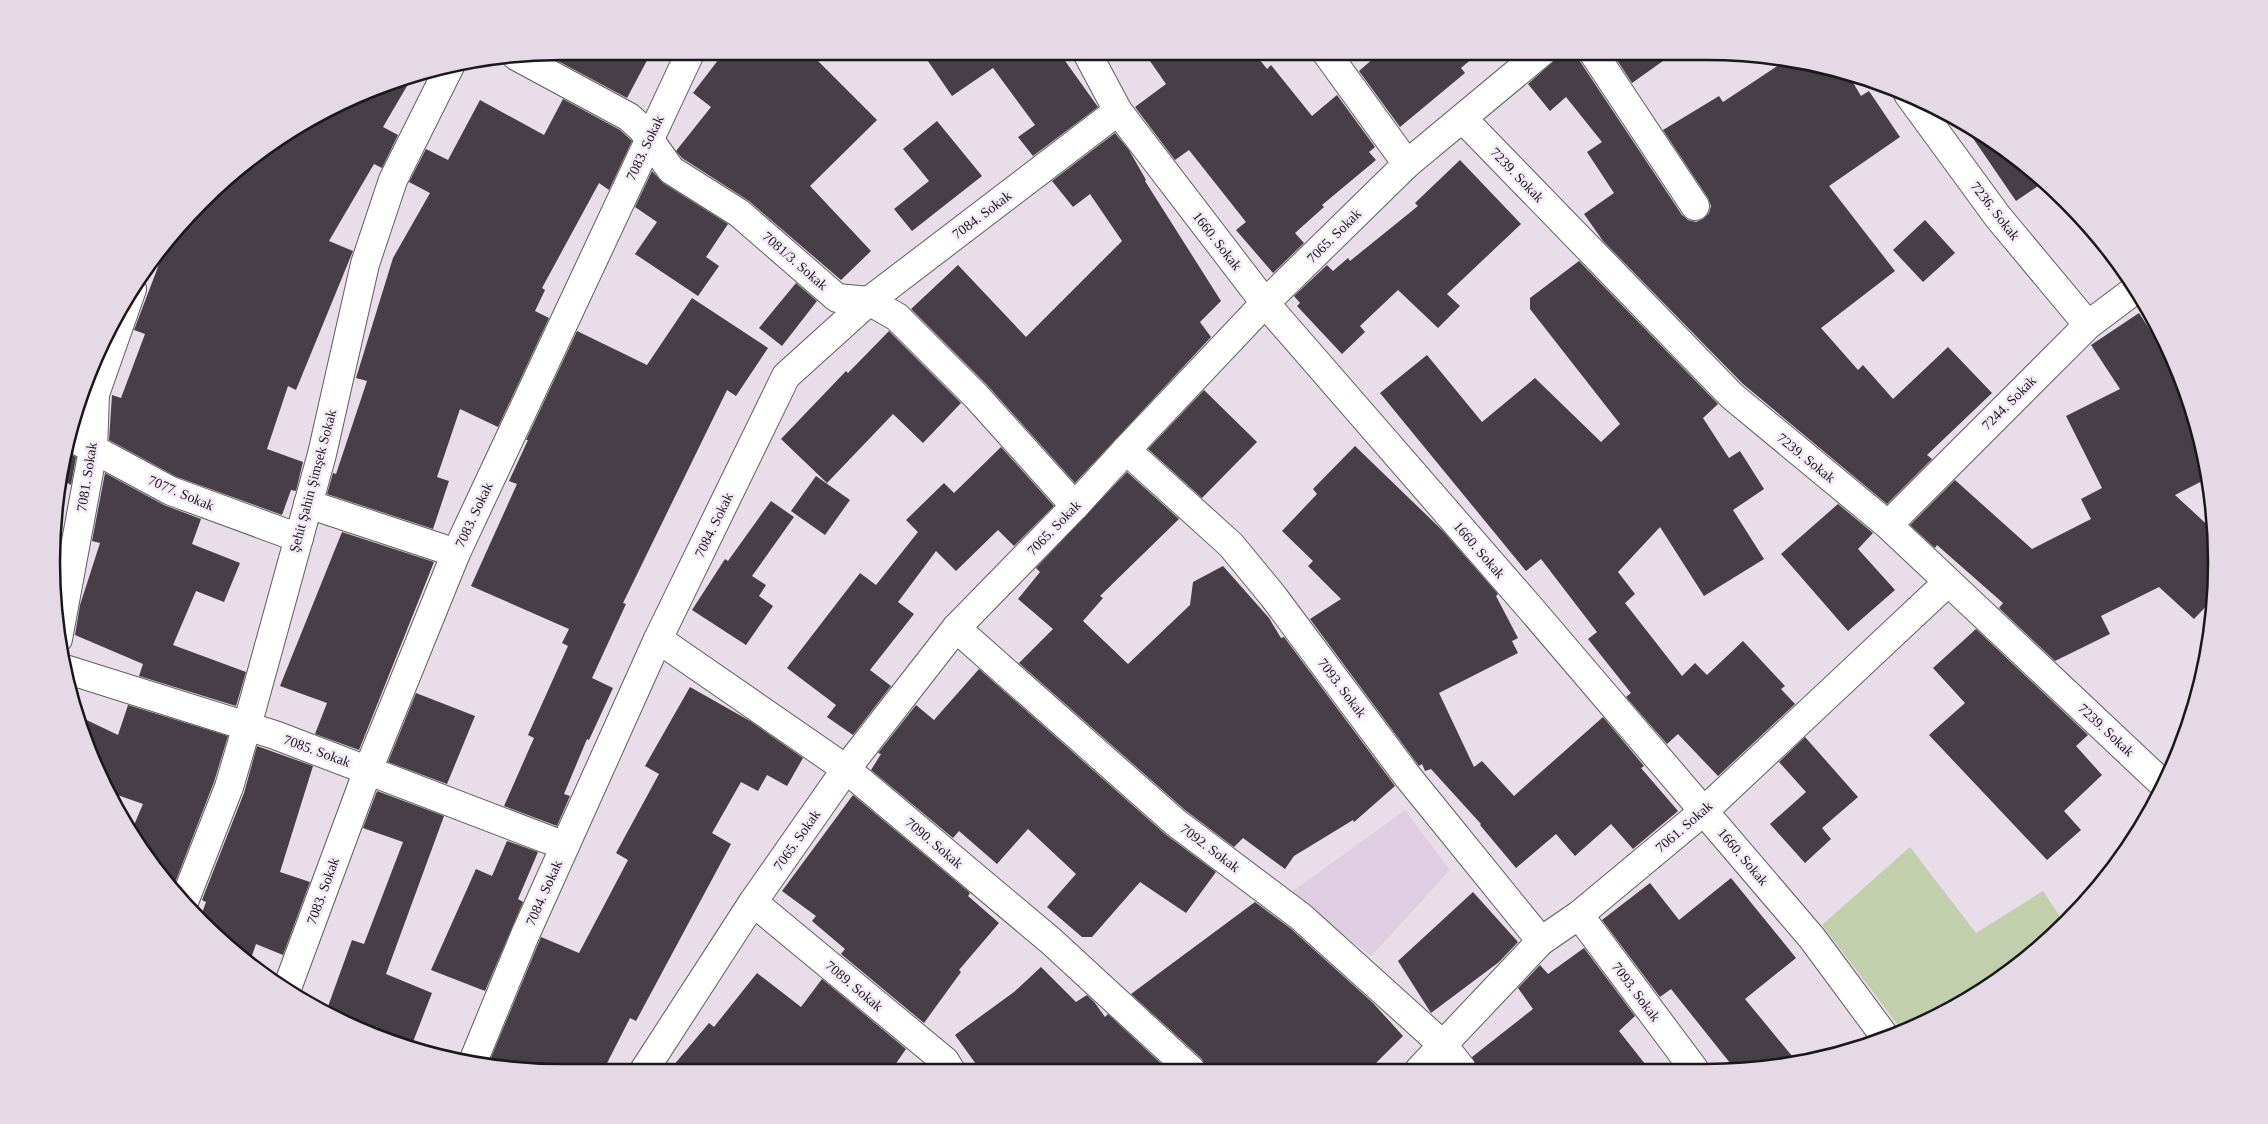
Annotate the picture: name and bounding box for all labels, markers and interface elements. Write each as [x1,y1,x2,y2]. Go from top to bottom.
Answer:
street label: 7083. Sokak [623,113,667,183]
street label: 7239. Sokak [1487,145,1547,205]
street label: 7236. Sokak [1968,179,2022,243]
street label: 7084. Sokak [950,188,1014,242]
street label: 7065. Sokak [1304,206,1364,266]
street label: 1660. Sokak [1190,209,1244,273]
street label: 7081/3. Sokak [760,229,830,293]
street label: 7244. Sokak [1979,373,2039,433]
street label: Şehit Şahin Şimşek Sokak [287,408,339,554]
street label: 7239. Sokak [1774,430,1838,486]
street label: 7081. Sokak [74,441,100,513]
street label: 7077. Sokak [146,472,216,514]
street label: 7083. Sokak [452,480,496,550]
street label: 7084. Sokak [692,490,736,560]
street label: 7065. Sokak [1024,498,1084,558]
street label: 1660. Sokak [1450,519,1508,581]
street label: 7093. Sokak [1315,656,1369,720]
street label: 7239. Sokak [2075,701,2137,759]
street label: 7085. Sokak [282,732,352,770]
street label: 7061. Sokak [1653,798,1715,856]
street label: 7065. Sokak [771,807,823,873]
street label: 7090. Sokak [902,815,966,871]
street label: 7092. Sokak [1178,821,1242,875]
street label: 1660. Sokak [1715,825,1771,889]
street label: 7083. Sokak [304,856,342,926]
street label: 7084. Sokak [523,858,565,928]
street label: 7089. Sokak [822,958,886,1014]
street label: 7093. Sokak [1609,960,1663,1024]

